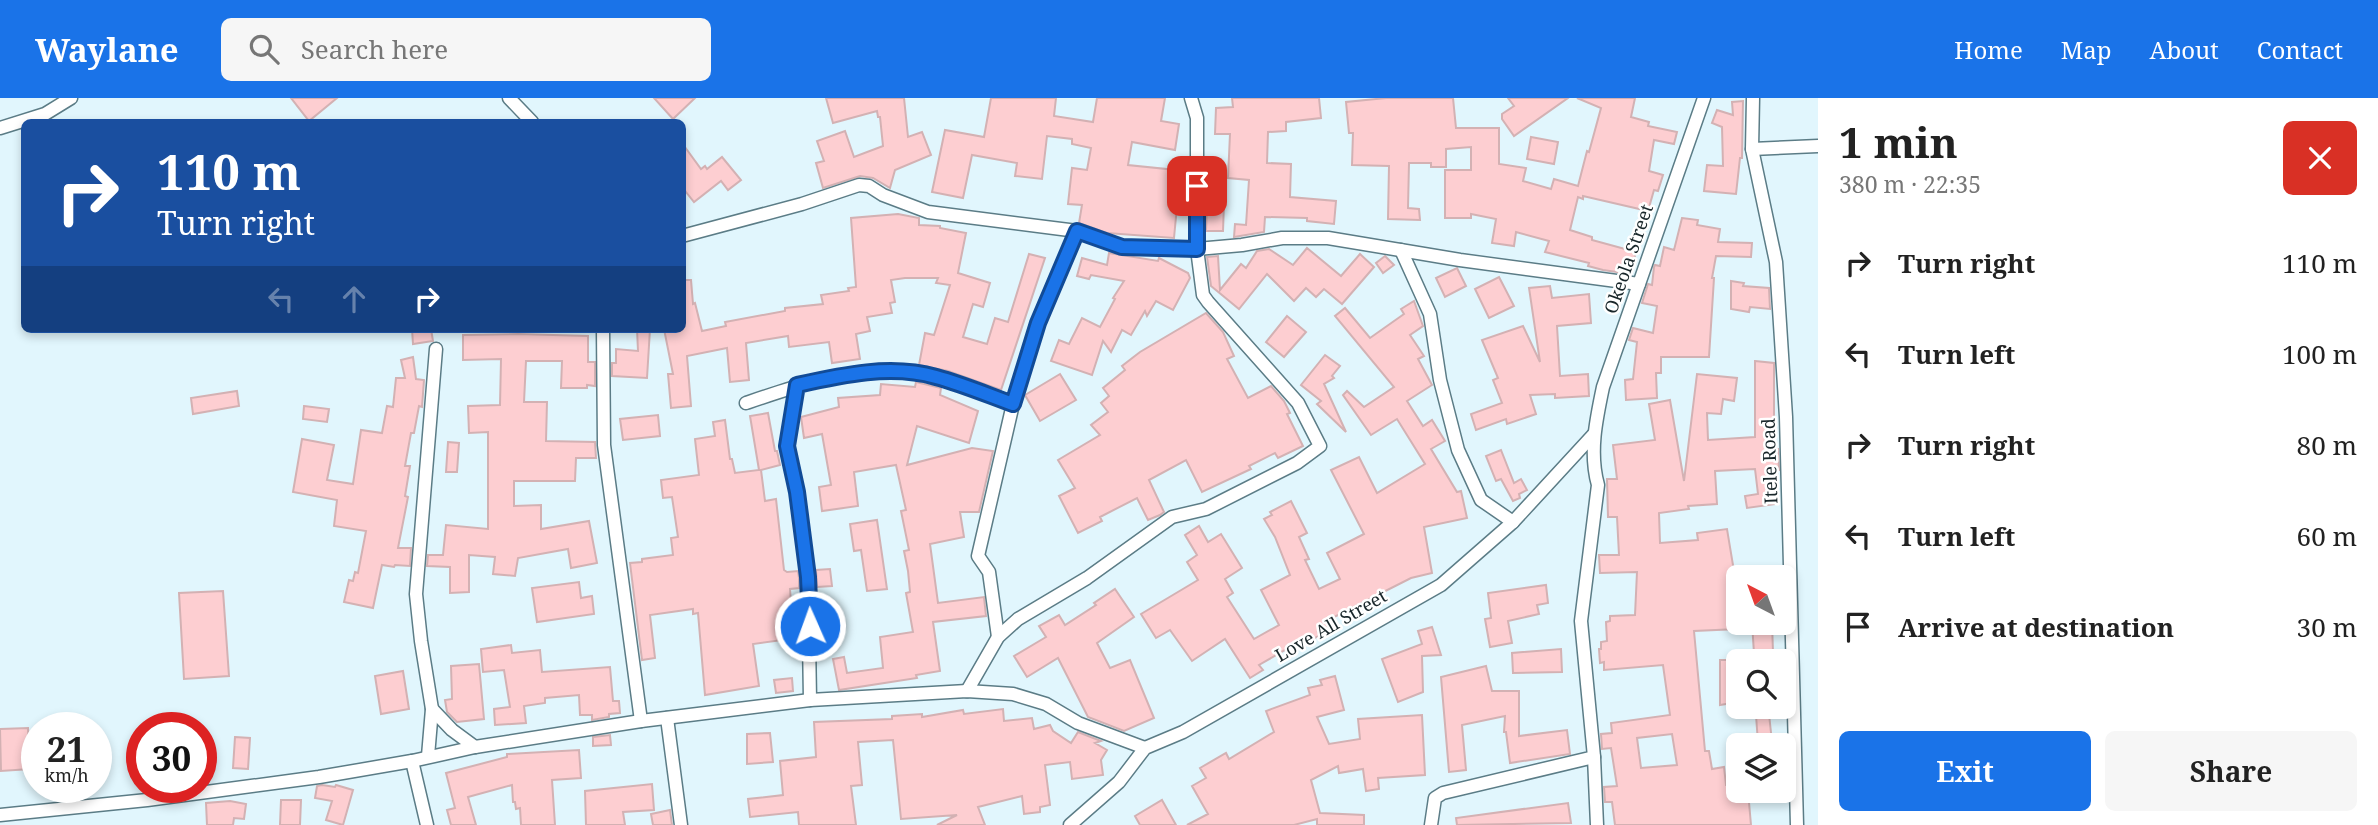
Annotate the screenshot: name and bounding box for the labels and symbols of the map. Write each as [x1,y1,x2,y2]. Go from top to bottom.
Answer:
pin [1167,156,1227,216]
street label: Okeola Street [1598,201,1658,317]
street label: Itele Road [1756,418,1782,504]
north arrow [1726,565,1796,635]
street label: Love All Street [1270,583,1391,667]
position arrow [773,589,847,663]
speed limit sign: 30 [126,712,217,803]

